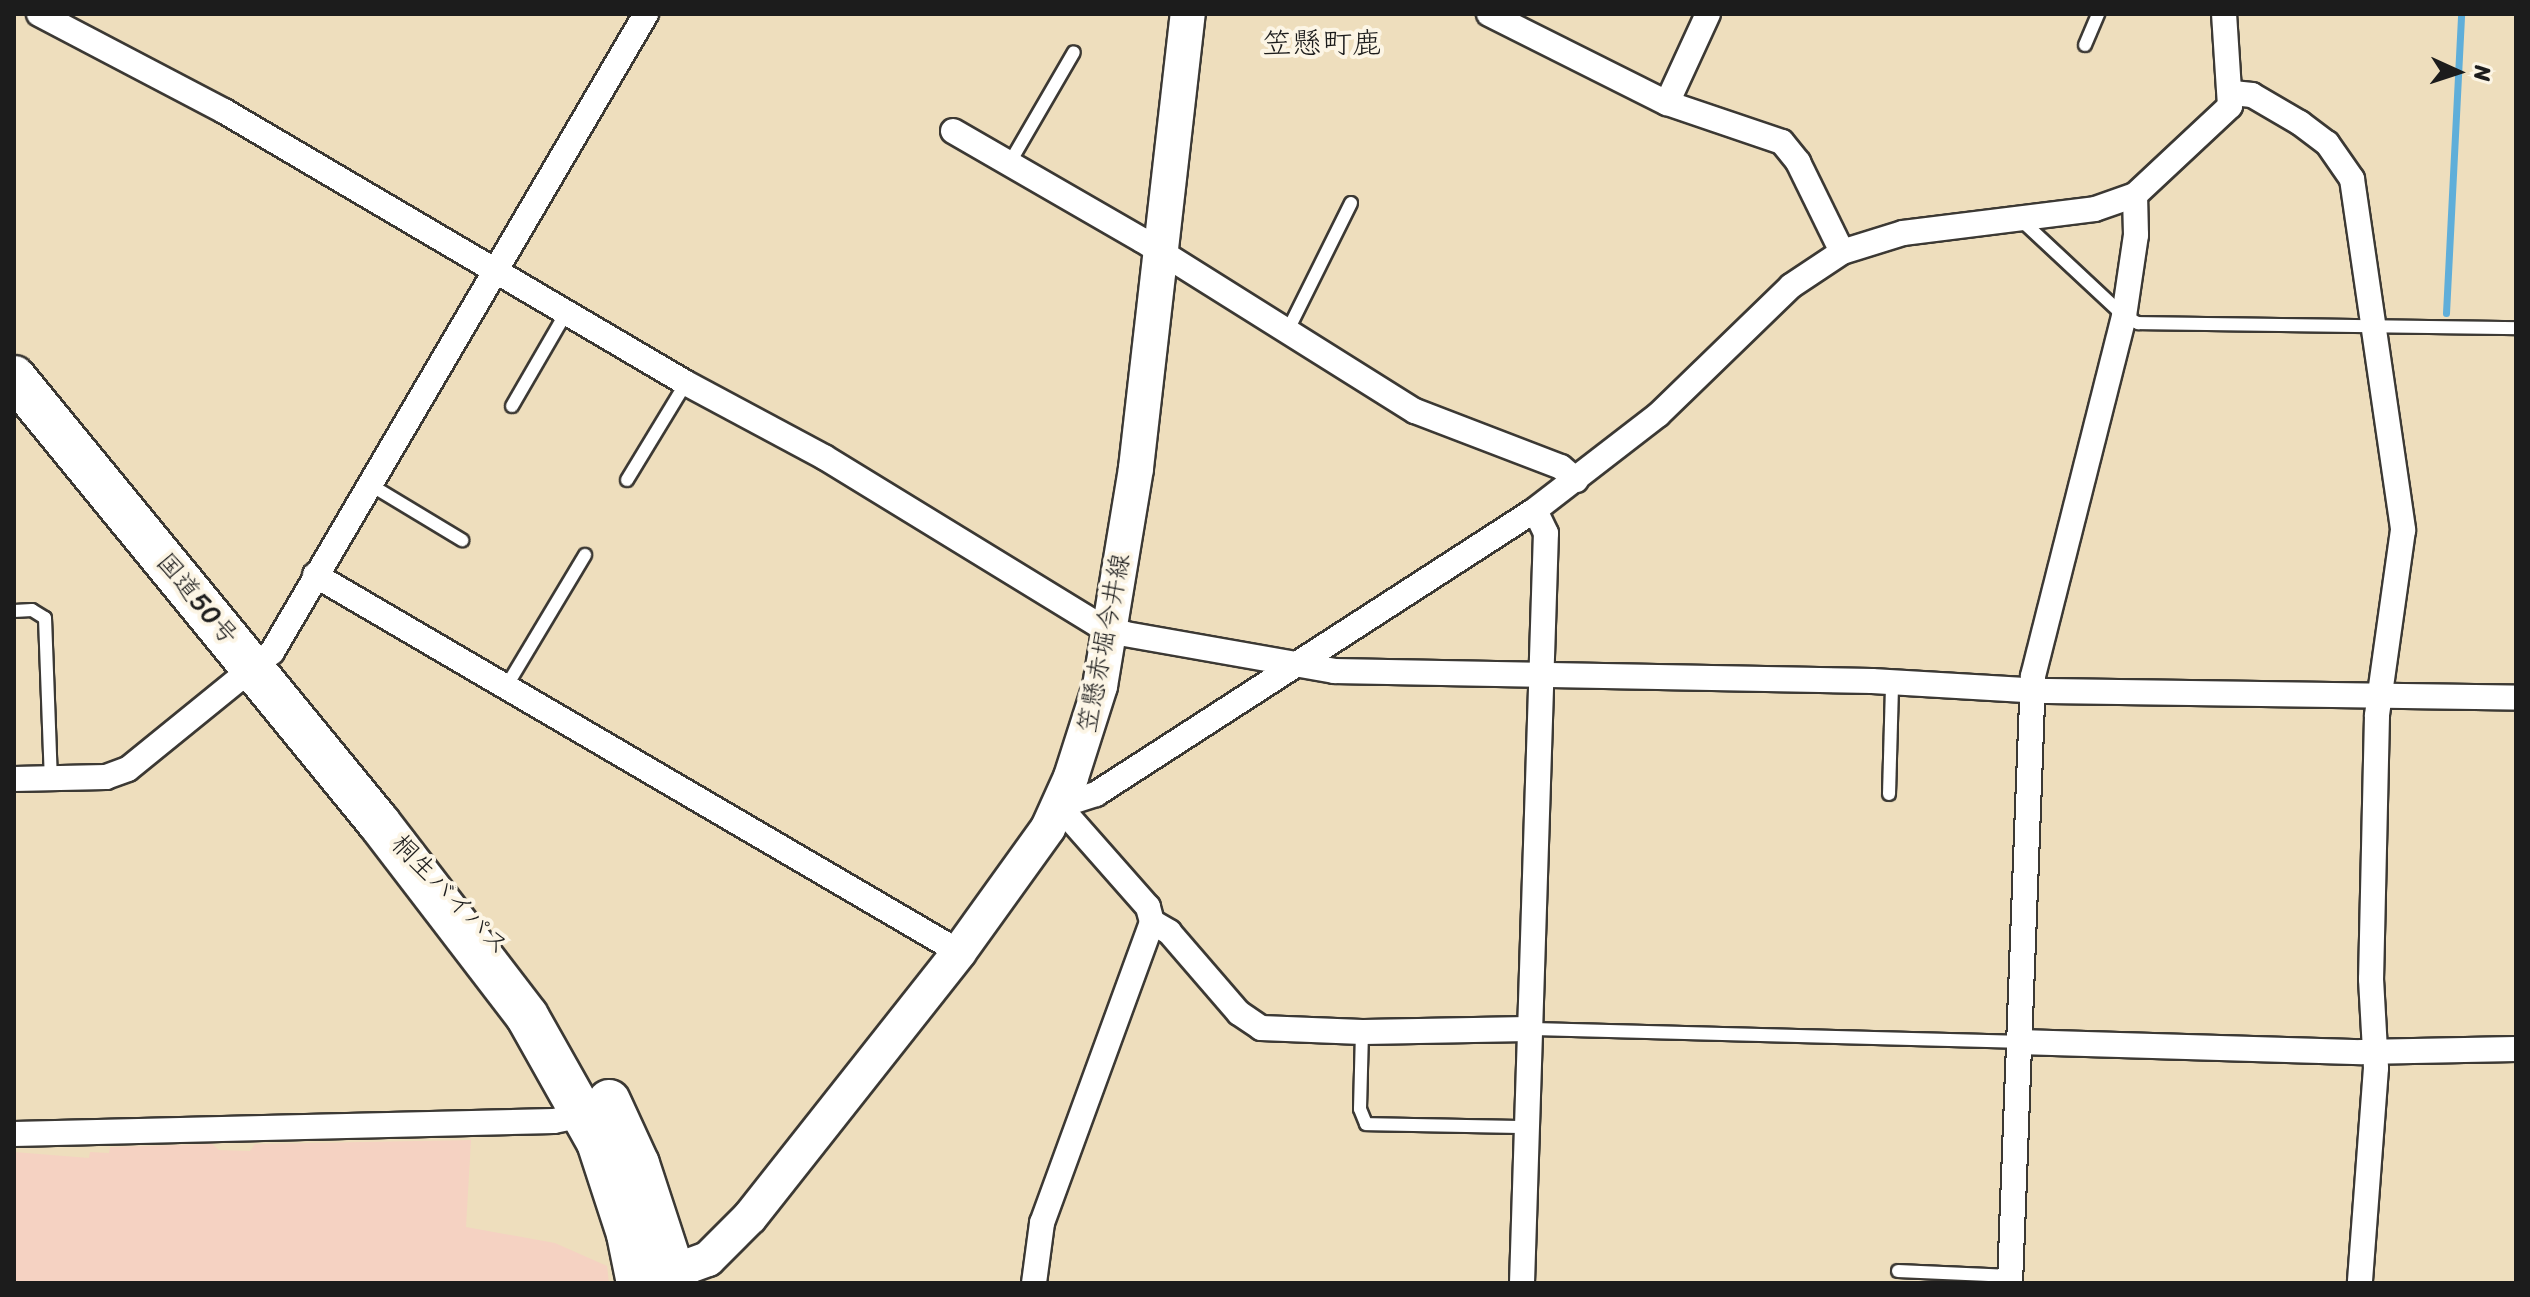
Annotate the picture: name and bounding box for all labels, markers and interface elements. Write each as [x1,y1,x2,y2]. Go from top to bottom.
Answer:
district label: 笠懸町鹿 [1262,25,1382,61]
north arrow [2418,32,2498,112]
text: N [2463,65,2502,82]
street label: 国道50号 [150,547,244,651]
street label: 笠懸赤堀今井線 [1071,551,1137,735]
street label: 桐生バイパス [385,828,515,962]

